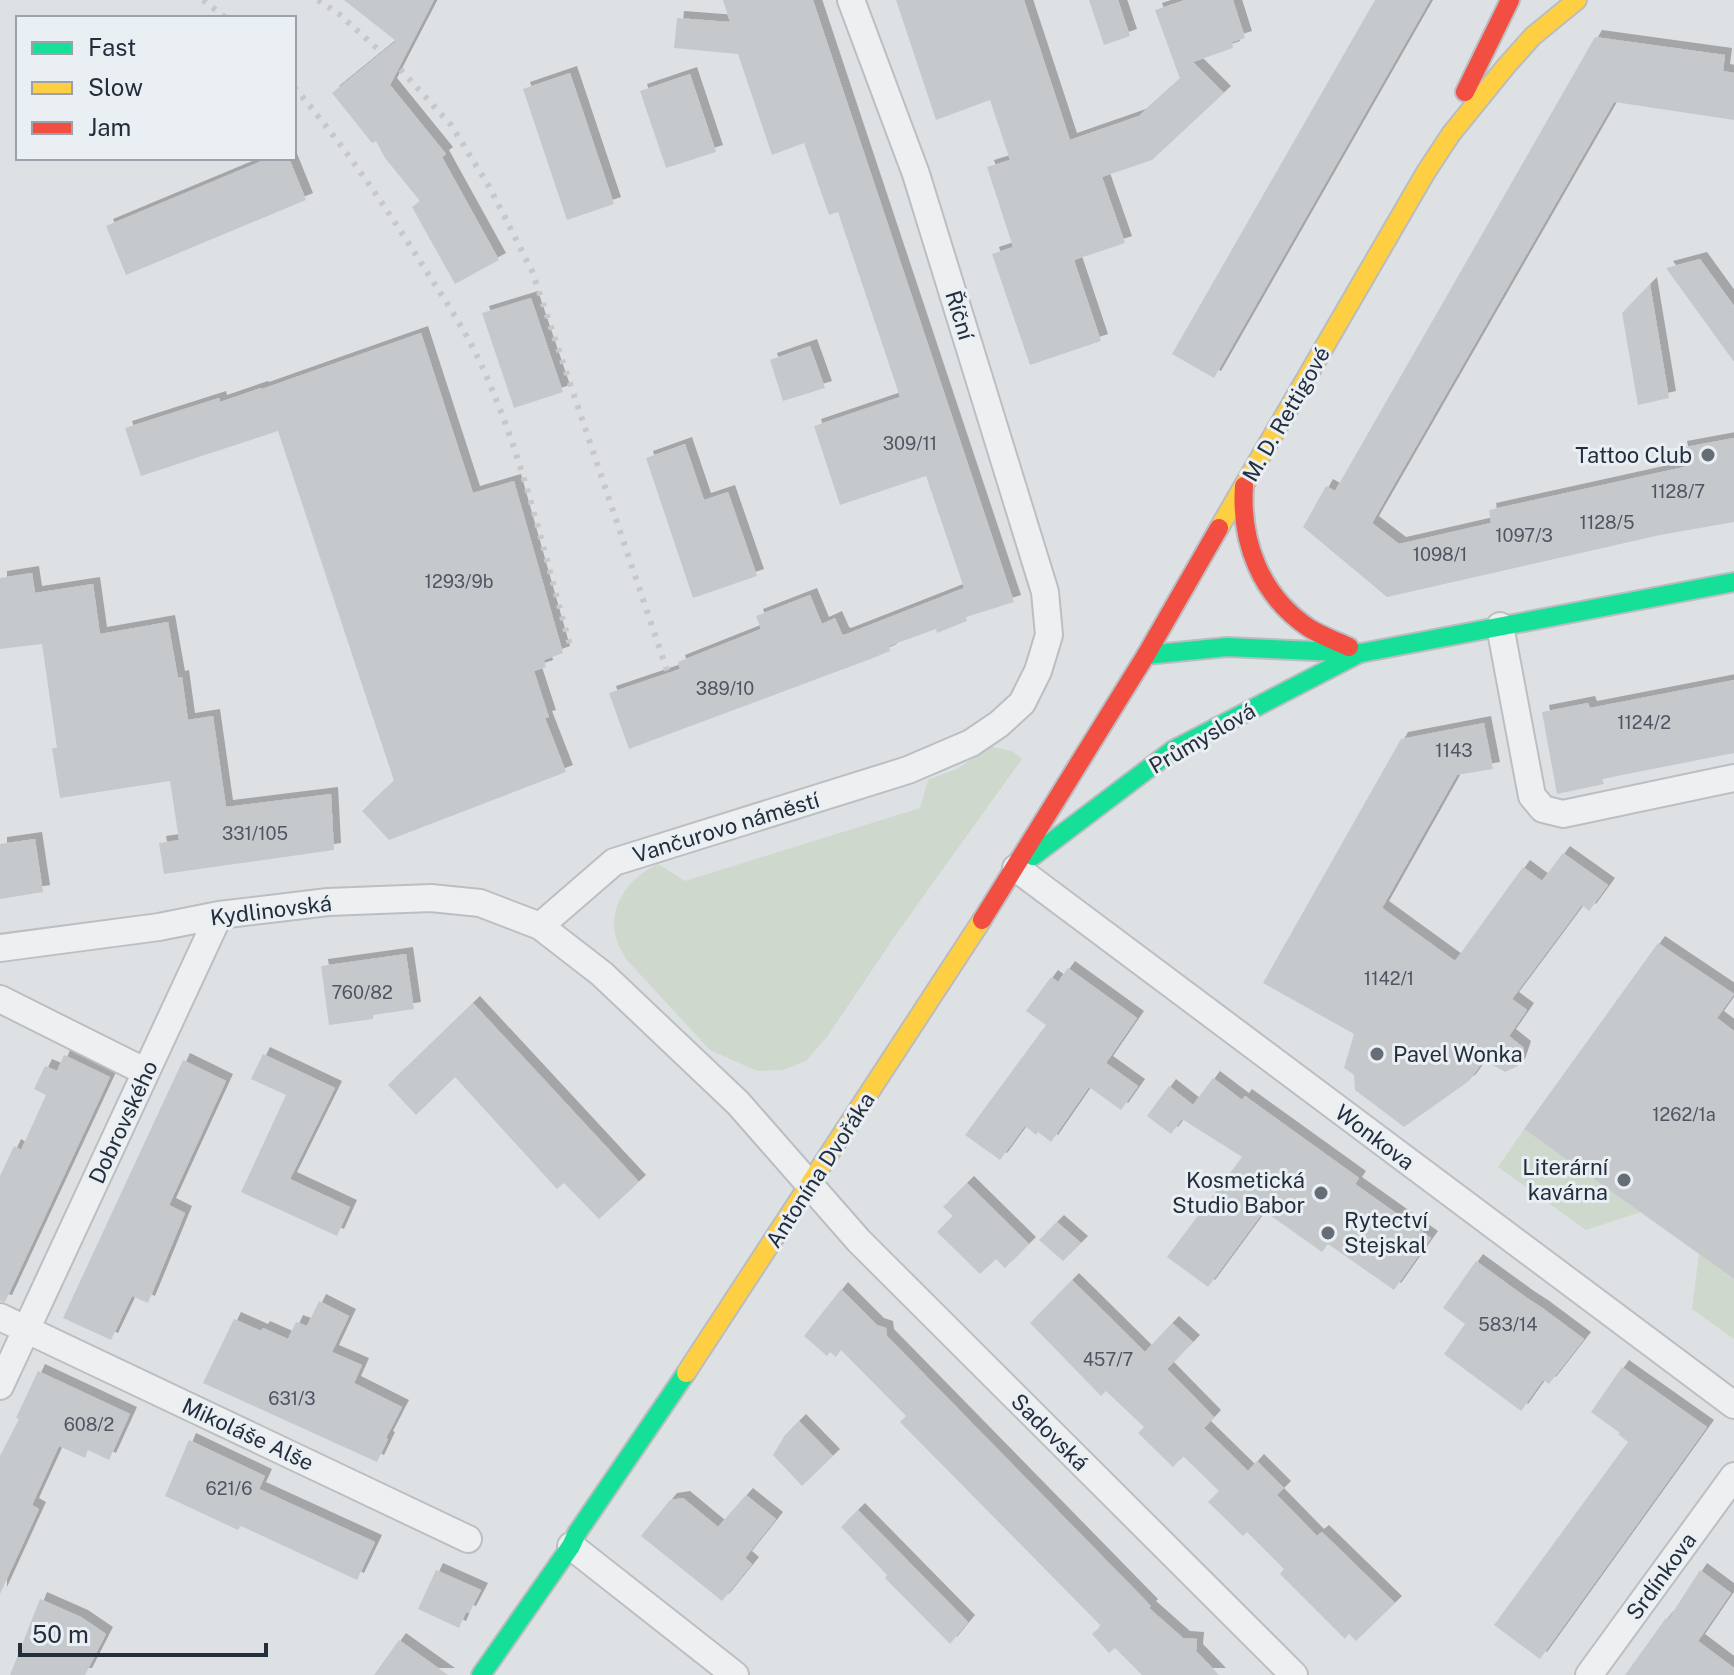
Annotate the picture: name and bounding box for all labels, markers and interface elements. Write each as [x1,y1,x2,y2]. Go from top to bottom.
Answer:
legend [16,16,296,160]
text: Fast [88,33,136,61]
text: Slow [88,73,143,101]
text: Jam [88,113,131,141]
street label: Říční [940,287,980,343]
street label: M. D. Rettigové [1237,342,1335,486]
house number: 309/11 [883,433,937,454]
place label: Tattoo Club [1575,442,1692,468]
marker: Tattoo Club [1699,446,1717,464]
house number: 1128/7 [1651,481,1705,502]
house number: 1128/5 [1580,512,1634,533]
house number: 1097/3 [1495,525,1553,546]
house number: 1098/1 [1413,544,1467,565]
house number: 1293/9b [425,571,493,592]
house number: 389/10 [696,678,754,699]
street label: Průmyslová [1144,697,1260,779]
house number: 1124/2 [1617,712,1671,733]
house number: 1143 [1435,740,1473,761]
street label: Vančurovo náměstí [630,786,823,868]
house number: 331/105 [222,823,288,844]
street label: Kydlinovská [209,890,333,930]
house number: 1142/1 [1364,968,1414,989]
house number: 760/82 [331,982,393,1003]
place label: Pavel Wonka [1393,1041,1523,1067]
marker: Pavel Wonka [1368,1045,1386,1063]
street label: Dobrovského [83,1056,163,1188]
street label: Antonína Dvořáka [760,1087,880,1253]
street label: Wonkova [1330,1099,1420,1175]
house number: 1262/1a [1652,1104,1716,1125]
place label: Literární kavárna [1522,1154,1609,1205]
place label: Kosmetická Studio Babor [1172,1167,1305,1218]
marker: Literární kavárna [1615,1171,1633,1189]
marker: Kosmetická Studio Babor [1312,1184,1330,1202]
place label: Rytectví Stejskal [1344,1207,1429,1258]
marker: Rytectví Stejskal [1319,1224,1337,1242]
house number: 583/14 [1478,1314,1538,1335]
house number: 457/7 [1083,1349,1133,1370]
house number: 631/3 [268,1388,316,1409]
street label: Sadovská [1006,1388,1094,1476]
street label: Mikoláše Alše [178,1392,318,1476]
house number: 608/2 [64,1414,114,1435]
house number: 621/6 [206,1478,252,1499]
street label: Srdínkova [1621,1527,1701,1625]
scale bar [20,1607,266,1657]
text: 50 m [32,1620,89,1648]

